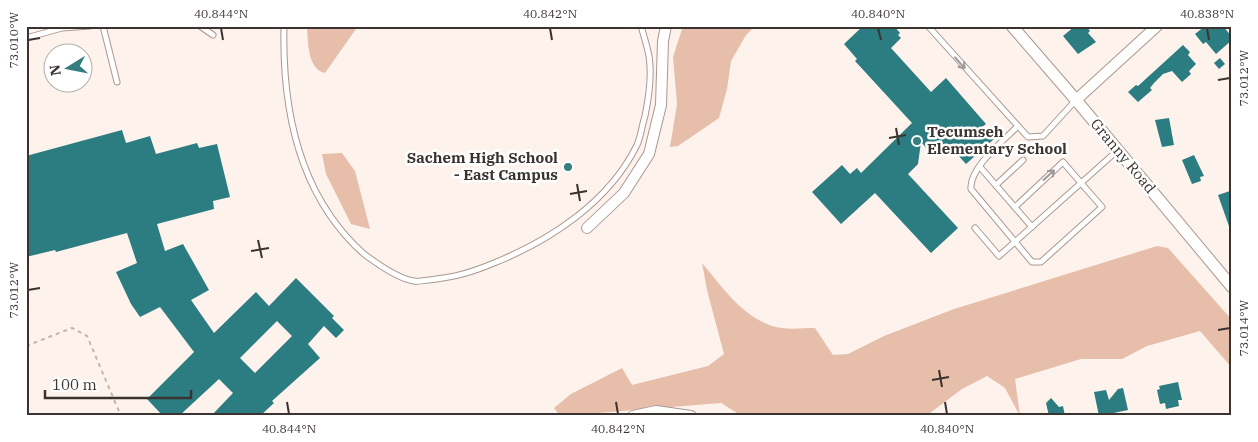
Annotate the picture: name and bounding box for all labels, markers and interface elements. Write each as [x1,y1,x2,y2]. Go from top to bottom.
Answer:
text: 40.844°N [194,6,248,21]
text: 40.842°N [523,6,577,21]
text: 40.840°N [851,6,905,21]
text: 40.838°N [1180,6,1234,21]
text: 73.010°W [6,11,21,68]
north arrow [42,42,92,92]
text: 73.012°W [1236,49,1251,106]
one-way arrow [954,56,966,69]
text: N [45,63,65,77]
street label: Granny Road [1087,114,1160,197]
place label: Tecumseh Elementary School [927,122,1067,158]
marker: Tecumseh Elementary School [911,135,923,147]
place label: Sachem High School - East Campus [407,148,558,184]
marker: Sachem High School - East Campus [562,161,574,173]
one-way arrow [1043,169,1056,181]
text: 73.012°W [6,261,21,318]
text: 73.014°W [1236,299,1251,356]
scale bar [45,367,191,399]
text: 100 m [52,375,97,394]
text: 40.844°N [262,421,316,436]
text: 40.842°N [591,421,645,436]
text: 40.840°N [920,421,974,436]

